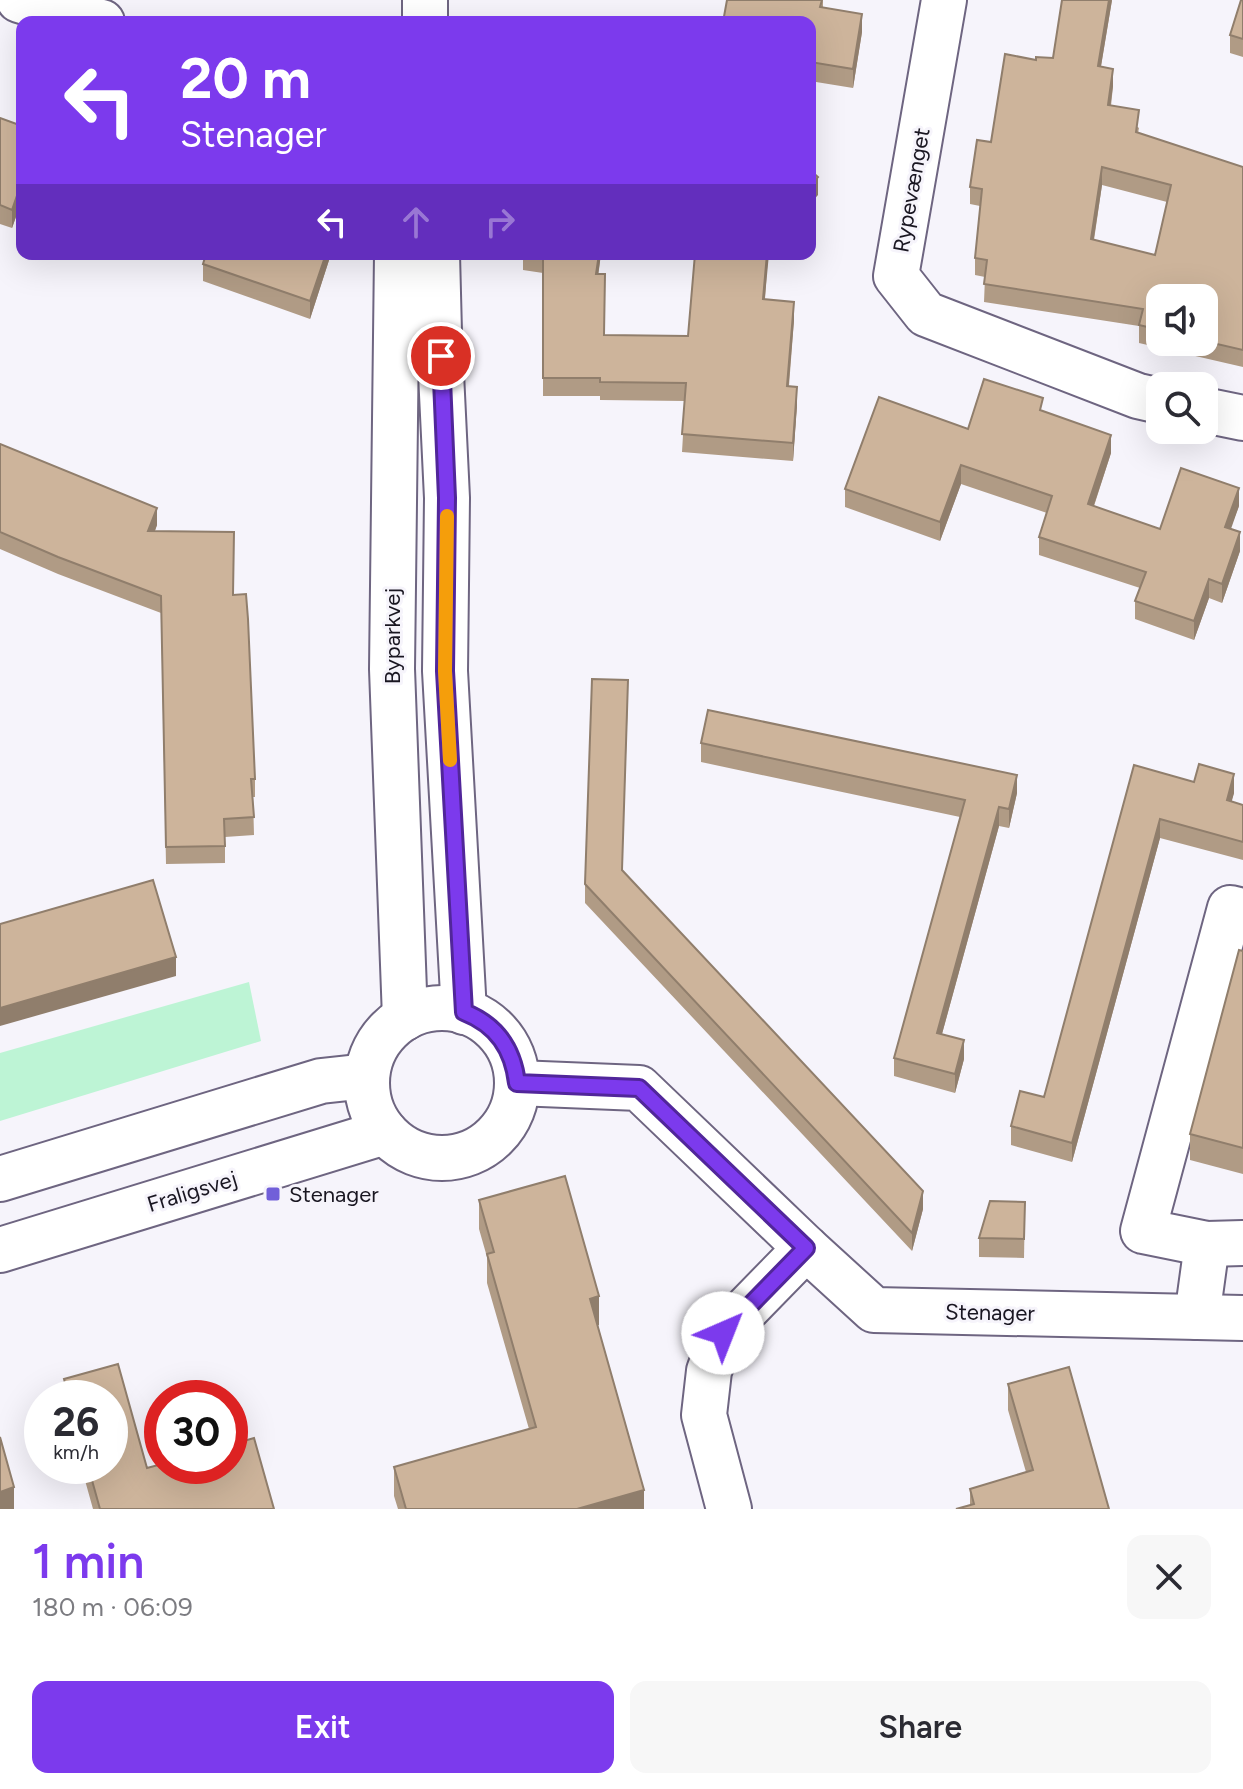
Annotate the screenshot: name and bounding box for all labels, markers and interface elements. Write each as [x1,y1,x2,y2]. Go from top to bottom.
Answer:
text: 20 m [180,45,311,112]
icon: left [48,48,152,152]
text: Stenager [180,113,327,156]
street label: Rypevænget [887,126,936,254]
icon: left [310,200,354,244]
icon: ahead [394,200,438,244]
icon: right [478,200,522,244]
map controls [1146,284,1218,444]
button: sound [1146,284,1218,356]
pin [407,322,475,390]
icon: arrive [419,334,463,378]
button: search [1146,372,1218,444]
street label: Byparkvej [379,588,406,684]
street label: Fraligsvej [144,1165,240,1218]
place label: Stenager [289,1181,379,1208]
marker: Stenager [264,1185,282,1203]
position arrow [681,1291,765,1375]
street label: Stenager [945,1298,1036,1327]
speed limit sign: 30 [144,1380,248,1484]
text: 26 [53,1398,99,1446]
text: km/h [53,1440,99,1464]
text: 1 min [32,1532,144,1590]
button: close [1127,1535,1211,1619]
text: 180 m · 06:09 [32,1591,193,1623]
button: Exit [32,1681,614,1773]
button: Share [630,1681,1211,1773]

